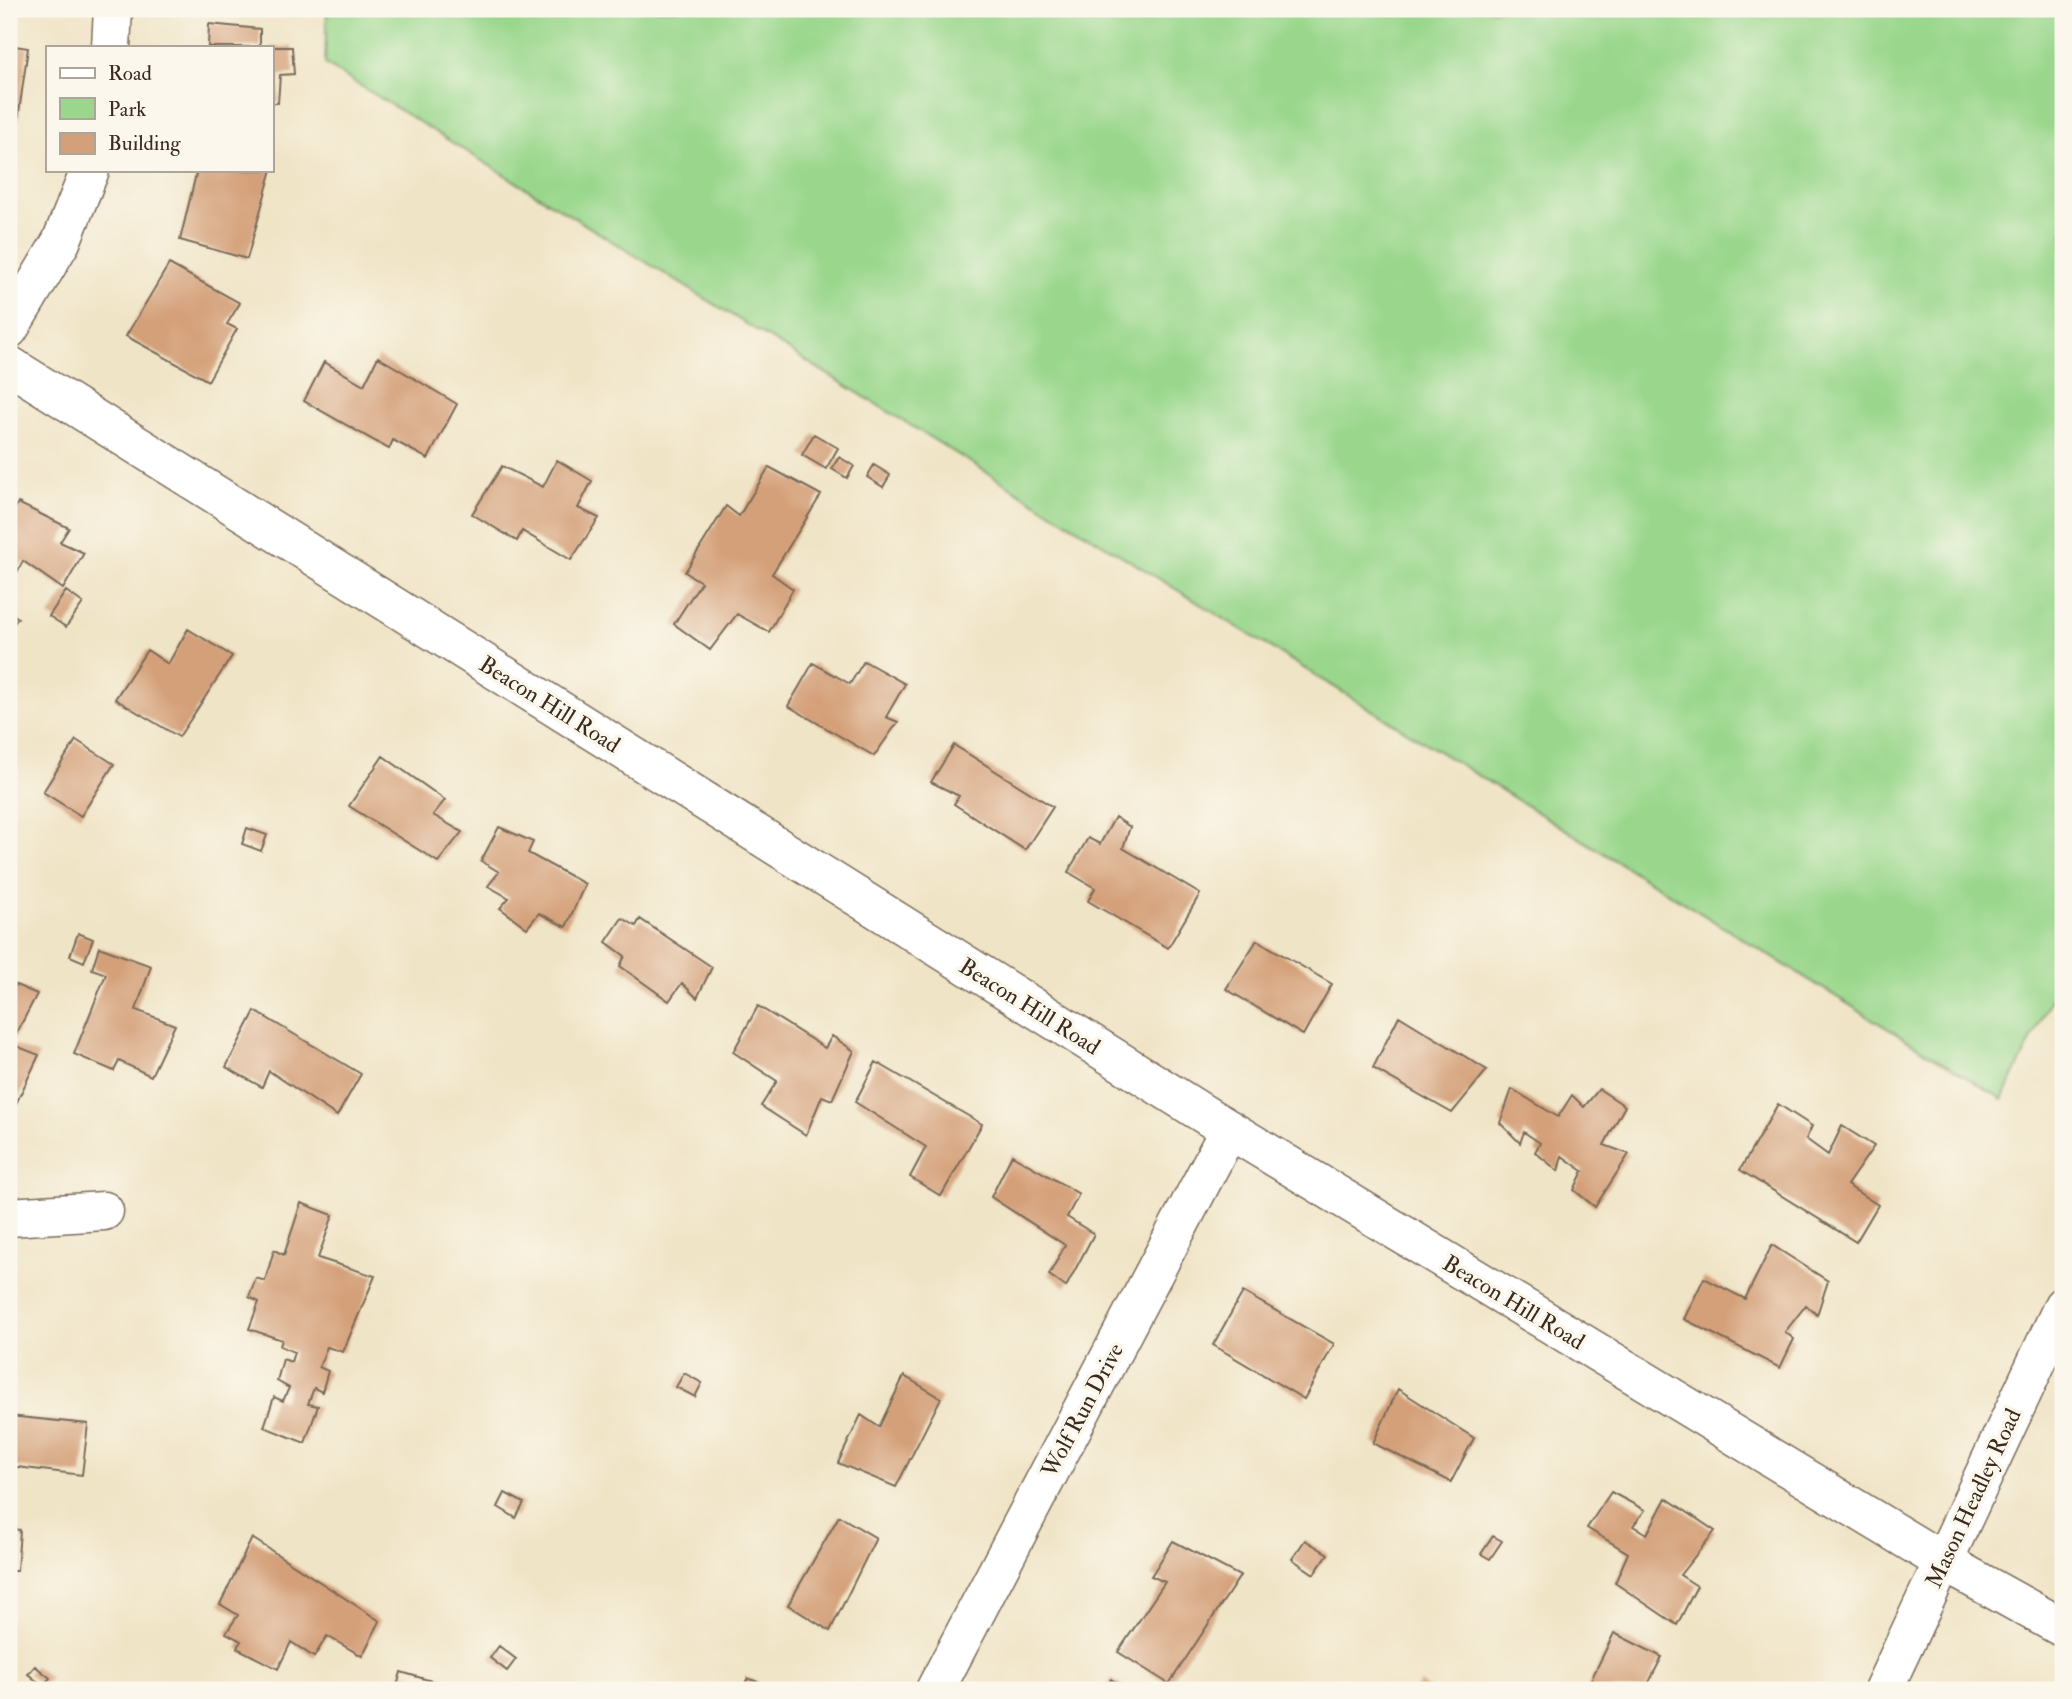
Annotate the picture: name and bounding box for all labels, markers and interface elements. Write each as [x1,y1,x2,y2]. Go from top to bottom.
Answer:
legend [46,46,273,172]
text: Road [108,60,153,87]
text: Park [108,96,146,123]
text: Building [108,130,181,157]
street label: Beacon Hill Road [474,650,626,759]
street label: Beacon Hill Road [954,952,1106,1061]
street label: Beacon Hill Road [1437,1249,1590,1356]
street label: Wolf Run Drive [1034,1338,1130,1483]
street label: Mason Headley Road [1919,1404,2028,1593]

